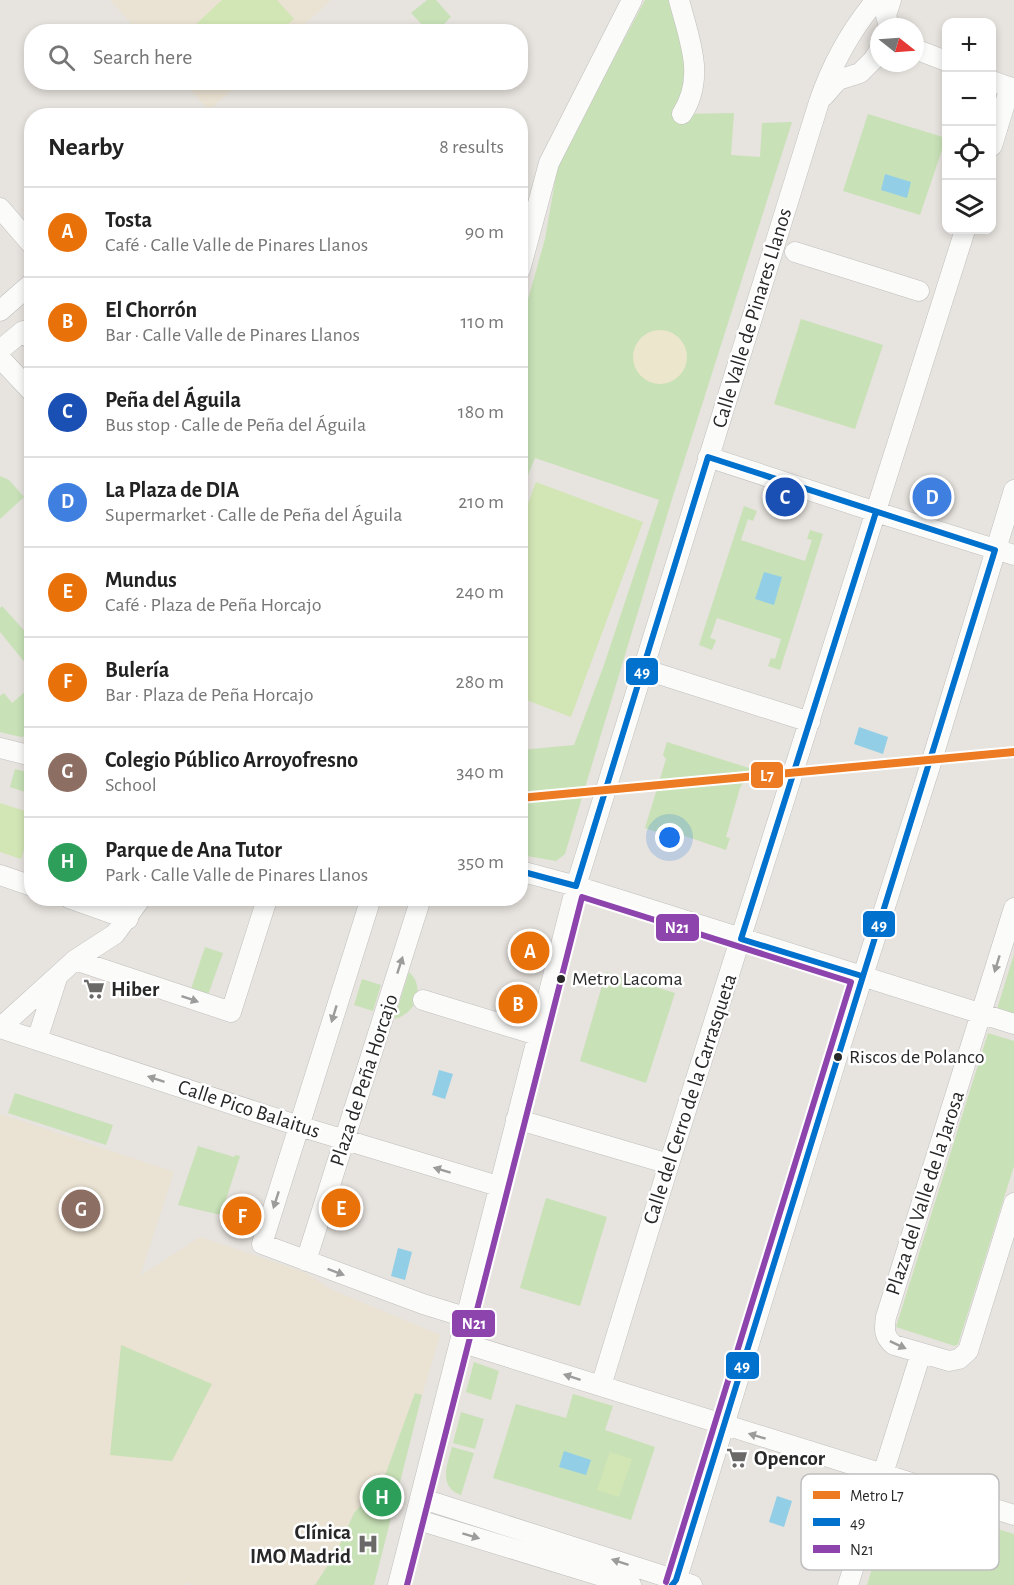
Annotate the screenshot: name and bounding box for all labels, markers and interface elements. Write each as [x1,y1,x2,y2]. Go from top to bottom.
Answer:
north arrow [870,18,924,72]
map controls [942,18,996,234]
button: + [942,18,996,72]
search box [24,24,528,90]
icon: search [45,41,78,74]
text: Search here [93,46,192,68]
button: − [942,72,996,126]
button: locate [942,126,996,180]
text: Nearby [48,134,124,160]
text: 8 results [439,137,504,157]
button: layers [942,180,996,234]
street label: Calle Valle de Pinares Llanos [709,206,795,430]
text: Tosta [105,209,152,231]
text: A [62,222,74,242]
text: 90 m [465,222,504,242]
text: Café · Calle Valle de Pinares Llanos [105,235,368,255]
text: El Chorrón [105,299,197,321]
text: B [62,312,73,332]
text: 110 m [460,312,504,332]
text: Bar · Calle Valle de Pinares Llanos [105,325,360,345]
text: Peña del Águila [105,389,241,411]
text: C [62,402,73,422]
text: 180 m [458,402,504,422]
text: Bus stop · Calle de Peña del Águila [105,415,366,435]
pin: C [766,474,804,520]
pin: D [912,474,952,520]
text: La Plaza de DIA [105,479,239,501]
text: D [61,492,74,512]
text: 210 m [458,492,504,512]
text: Supermarket · Calle de Peña del Águila [105,505,403,525]
text: Mundus [105,569,177,591]
text: E [62,582,73,602]
text: 240 m [455,582,504,602]
text: Café · Plaza de Peña Horcajo [105,595,322,615]
line badge: 49 [625,657,659,686]
text: Bulería [105,659,169,681]
text: 49 [634,664,650,680]
text: F [63,672,72,692]
text: 280 m [456,672,504,692]
text: Bar · Plaza de Peña Horcajo [105,685,314,705]
text: Colegio Público Arroyofresno [105,749,358,771]
line badge: L7 [750,761,784,789]
text: G [62,762,73,782]
text: 340 m [456,762,504,782]
text: L7 [760,768,774,784]
text: School [105,775,157,795]
your location [655,823,684,852]
text: Parque de Ana Tutor [105,839,282,861]
text: H [61,852,74,872]
text: 350 m [458,852,504,872]
text: Park · Calle Valle de Pinares Llanos [105,865,368,885]
line badge: 49 [862,910,896,938]
line badge: N21 [655,913,700,942]
text: 49 [871,917,887,933]
text: N21 [665,920,689,936]
pin: A [510,928,550,974]
one-way arrow [992,955,1001,973]
one-way arrow [396,956,406,974]
place label: Metro Lacoma [572,969,683,989]
street label: Calle del Cerro de la Carrasqueta [640,971,741,1227]
marker: Metro Lacoma [555,973,567,985]
supermarket icon: Hiber [82,977,106,1001]
place label: Hiber [111,979,160,1000]
pin: B [498,982,538,1026]
street label: Plaza de Peña Horcajo [326,991,402,1169]
one-way arrow [181,994,199,1004]
one-way arrow [329,1005,339,1023]
place label: Riscos de Polanco [849,1047,985,1067]
marker: Riscos de Polanco [832,1051,844,1063]
one-way arrow [147,1074,165,1084]
street label: Calle Pico Balaitus [175,1076,323,1142]
street label: Plaza del Valle de la Jarosa [882,1088,968,1298]
one-way arrow [433,1164,451,1174]
pin: G [62,1186,100,1232]
pin: E [322,1186,360,1230]
one-way arrow [271,1191,280,1209]
pin: F [222,1194,262,1238]
one-way arrow [327,1268,345,1277]
line badge: N21 [451,1309,496,1338]
text: N21 [462,1316,486,1332]
one-way arrow [889,1340,906,1349]
line badge: 49 [725,1351,760,1380]
text: 49 [734,1358,750,1374]
one-way arrow [563,1371,581,1381]
one-way arrow [748,1431,766,1440]
supermarket icon: Opencor [725,1446,749,1470]
place label: Opencor [754,1448,826,1469]
pin: H [362,1474,401,1520]
legend [801,1474,999,1570]
text: Metro L7 [850,1488,904,1504]
text: 49 [850,1515,865,1531]
place label: Clínica IMO Madrid [250,1522,351,1567]
hospital icon: Clínica IMO Madrid [356,1532,380,1556]
one-way arrow [462,1532,480,1541]
text: N21 [850,1542,874,1558]
one-way arrow [611,1557,629,1566]

